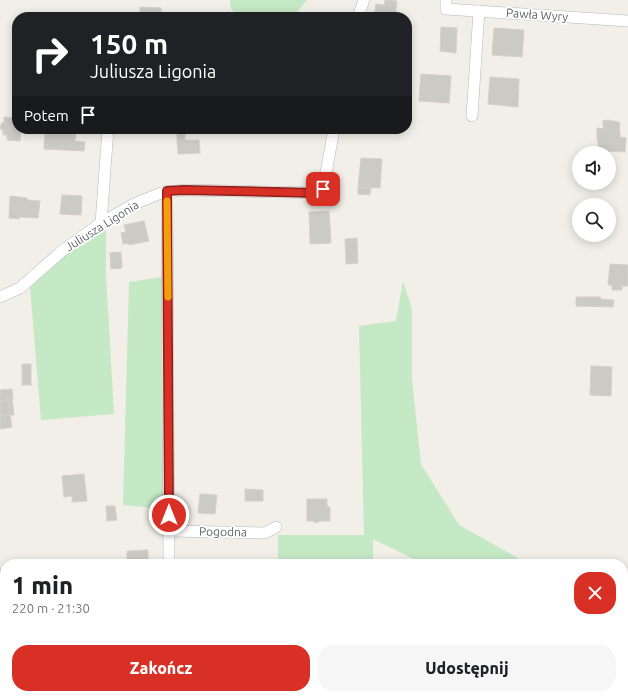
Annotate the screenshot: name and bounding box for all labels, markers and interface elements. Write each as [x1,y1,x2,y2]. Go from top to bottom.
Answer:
street label: Pawła Wyry [506,6,569,23]
icon: right [24,28,76,80]
text: 150 m [90,28,168,59]
text: Juliusza Ligonia [90,61,216,81]
icon: arrive [77,104,99,126]
text: Potem [24,107,69,124]
map controls [572,146,616,242]
button: sound [572,146,616,190]
pin [306,172,340,206]
icon: arrive [312,178,334,200]
street label: Juliusza Ligonia [63,198,141,253]
button: search [572,198,616,242]
position arrow [148,494,190,536]
street label: Pogodna [199,525,247,538]
text: 1 min [12,572,73,599]
button: close [574,572,616,614]
text: 220 m · 21:30 [12,601,90,615]
button: Zakończ [12,645,310,691]
button: Udostępnij [318,645,616,691]

